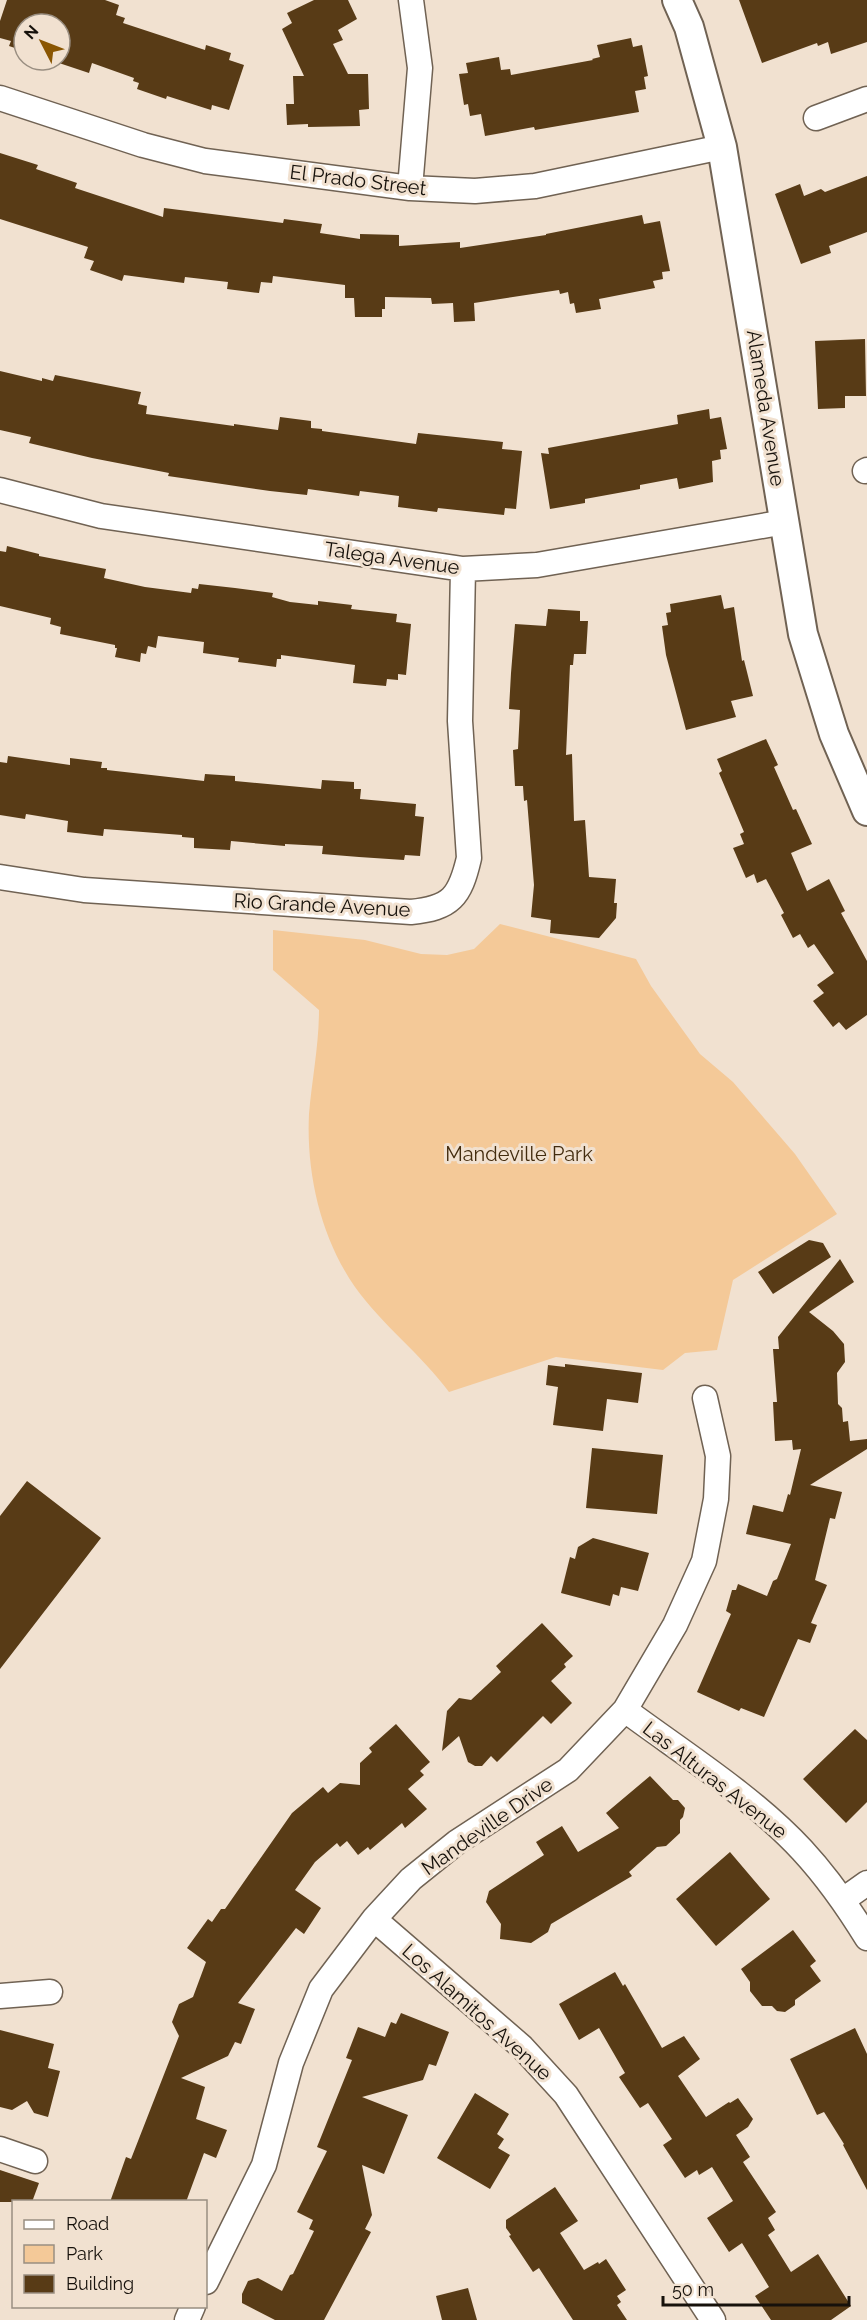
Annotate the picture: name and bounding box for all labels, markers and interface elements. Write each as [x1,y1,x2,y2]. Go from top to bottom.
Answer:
north arrow [12,12,72,72]
text: N [20,21,42,43]
street label: El Prado Street [288,160,428,200]
street label: Alameda Avenue [742,328,790,488]
street label: Talega Avenue [323,537,461,579]
street label: Rio Grande Avenue [233,888,411,922]
park label: Mandeville Park [445,1142,593,1166]
street label: Las Alturas Avenue [638,1716,792,1844]
street label: Mandeville Drive [417,1772,557,1880]
street label: Los Alamitos Avenue [397,1939,557,2086]
legend [12,2200,207,2308]
text: Road [66,2213,109,2234]
text: Park [66,2243,103,2264]
scale bar [663,2269,849,2307]
text: Building [66,2273,134,2294]
text: 50 m [672,2279,714,2300]

